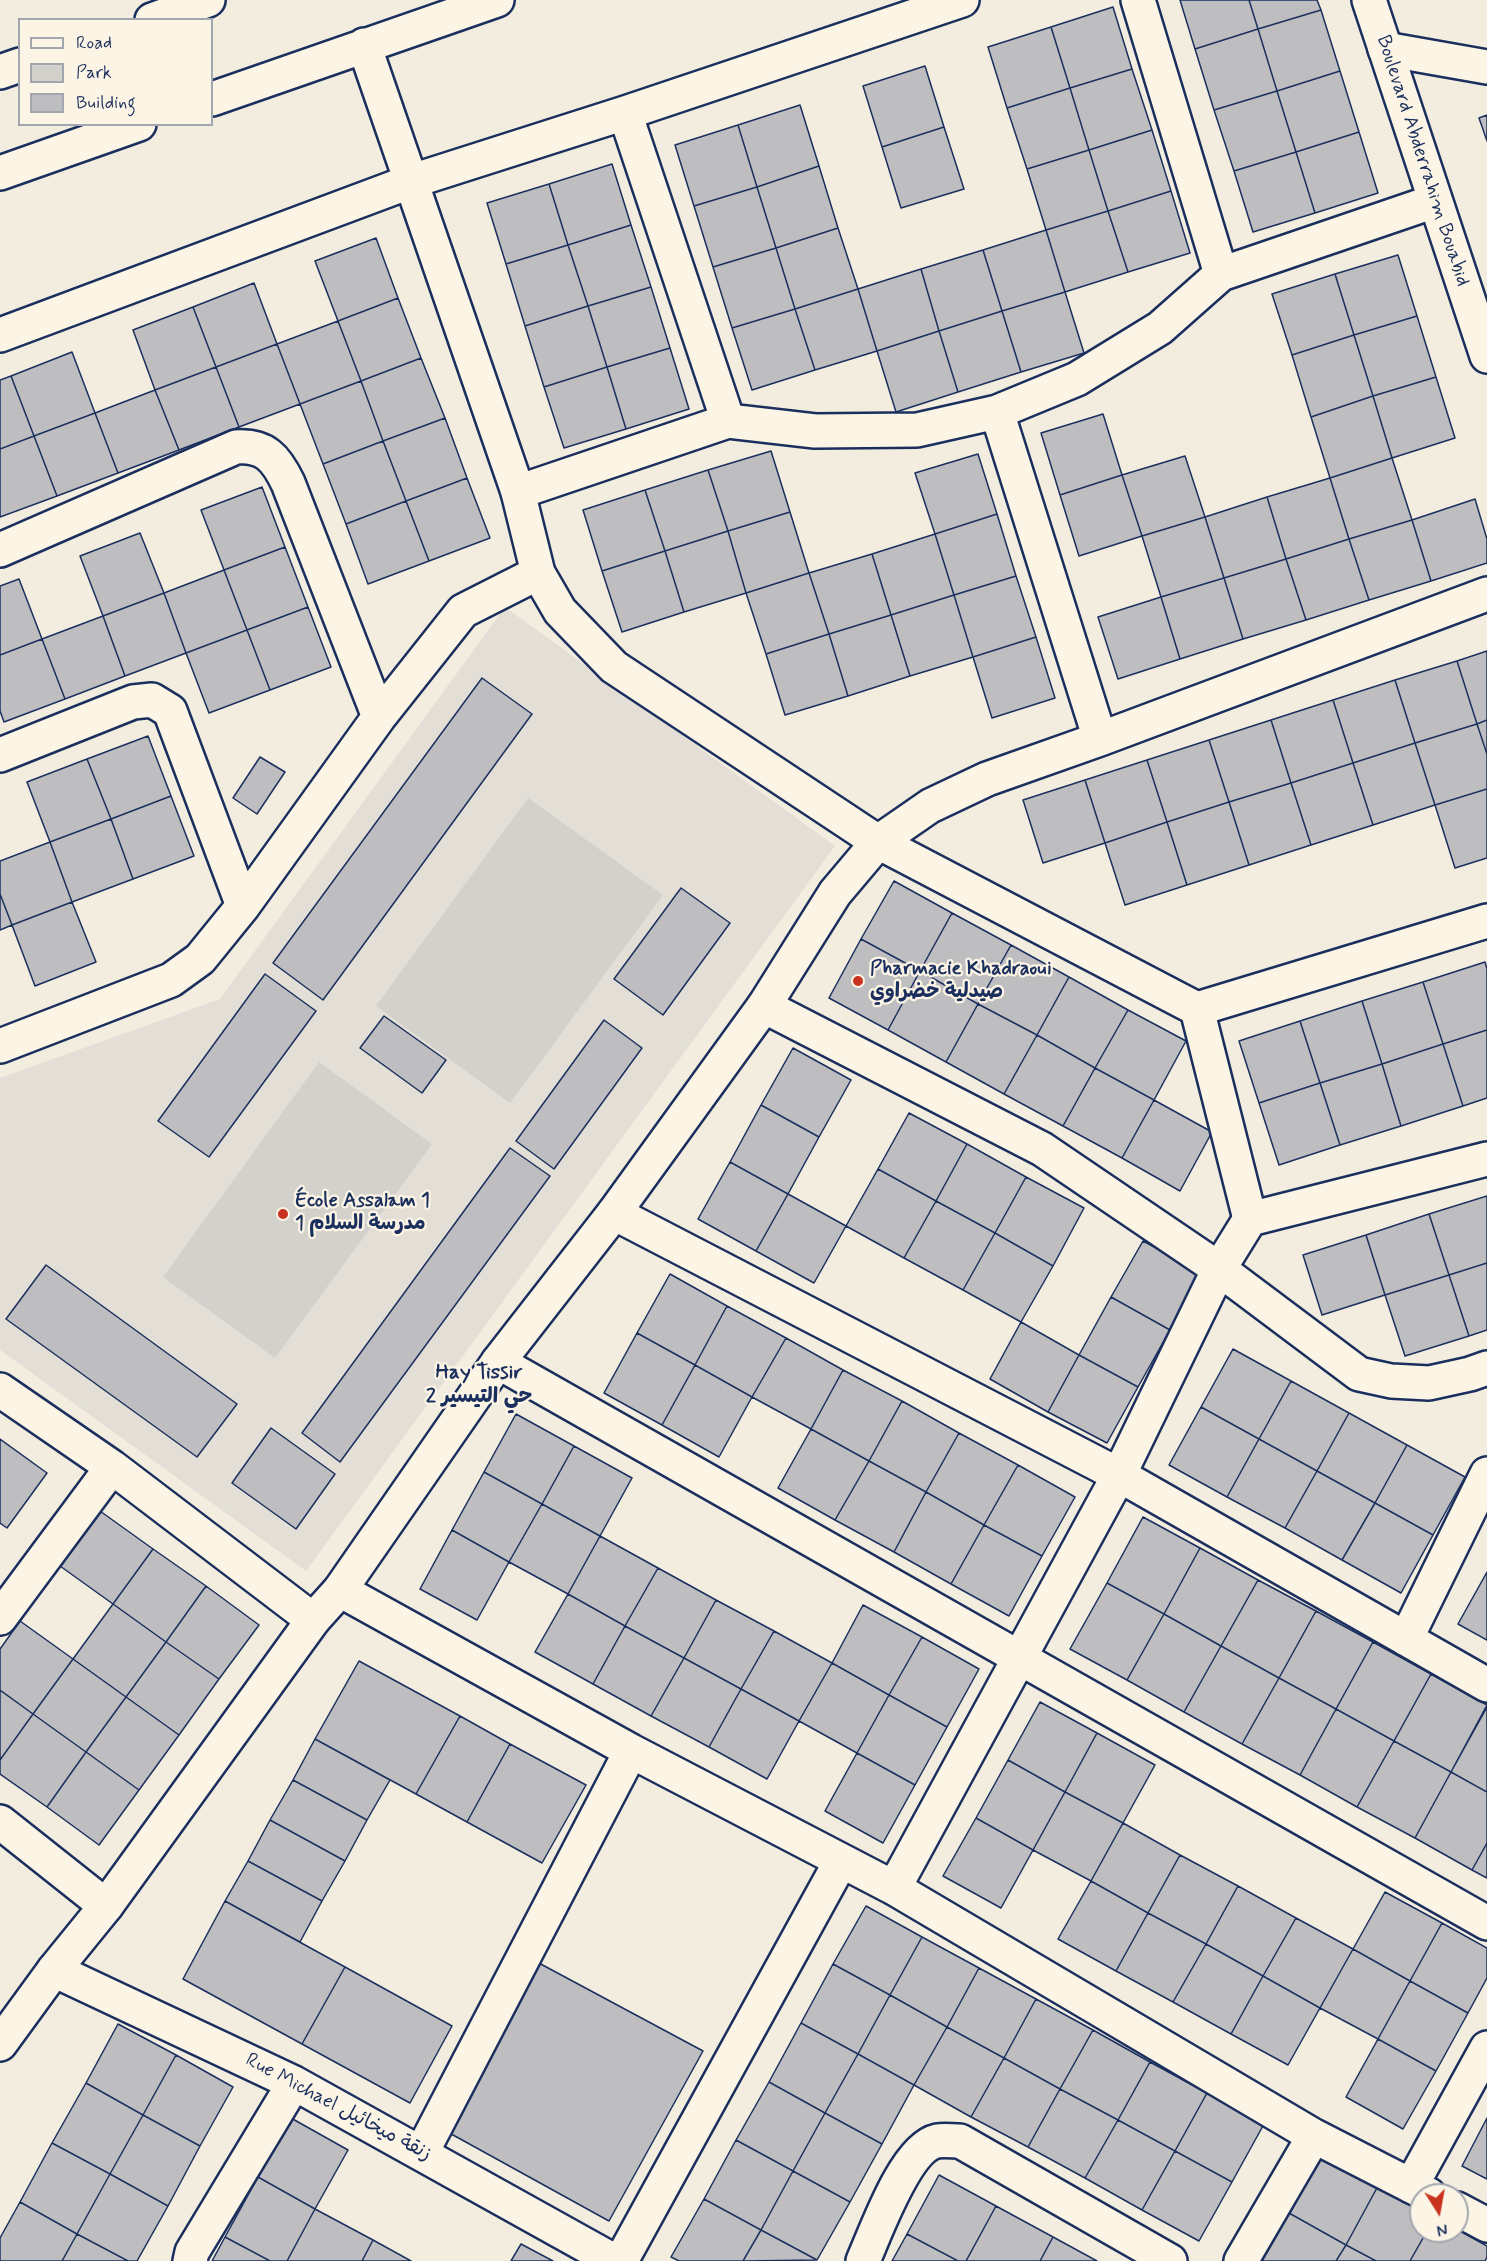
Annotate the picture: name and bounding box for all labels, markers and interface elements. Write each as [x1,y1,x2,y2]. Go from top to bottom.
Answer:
legend [18,18,213,126]
text: Road [76,31,112,55]
street label: Boulevard Abderrahim Bouabid [1370,32,1474,290]
text: Park [76,61,112,85]
text: Building [76,91,136,115]
place label: Pharmacie Khadraoui صيدلية خضراوي [870,958,1052,1005]
marker: Pharmacie Khadraoui صيدلية خضراوي [851,974,865,988]
place label: École Assalam 1 مدرسة السلام 1 [295,1190,430,1237]
marker: École Assalam 1 مدرسة السلام 1 [276,1207,290,1221]
district label: Hay Tissir 2 حي التيسير [426,1361,532,1411]
street label: Rue Michael زنقة ميخائيل [241,2049,435,2167]
north arrow [1409,2183,1469,2243]
text: N [1435,2218,1449,2241]

